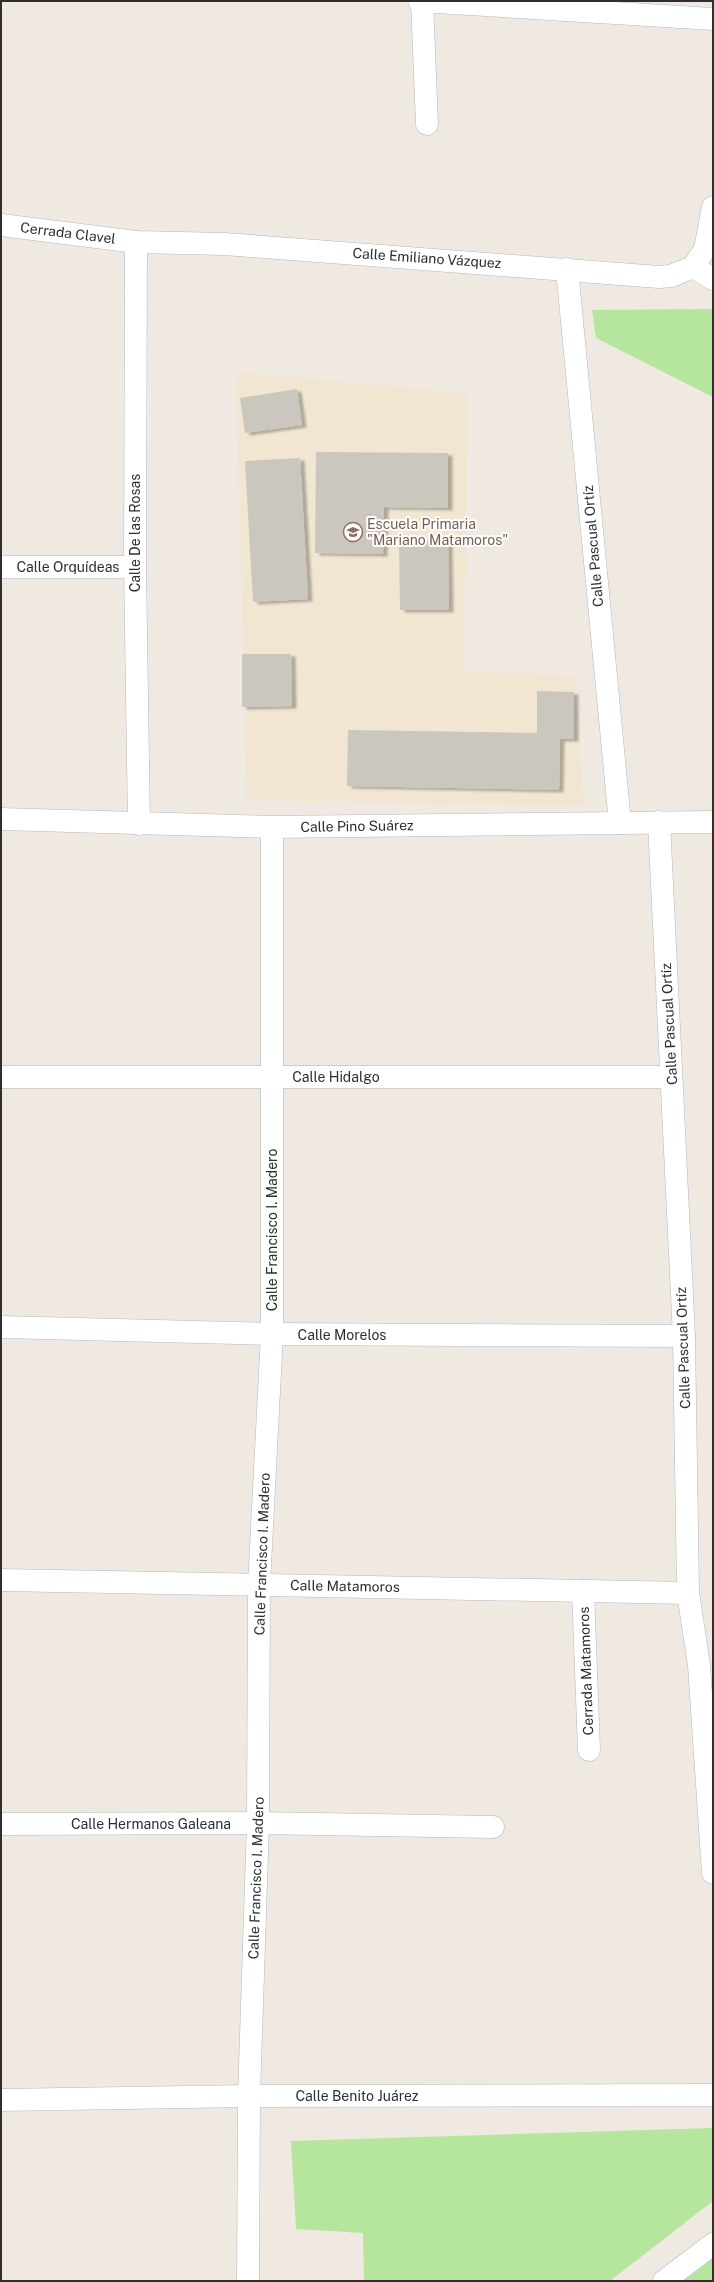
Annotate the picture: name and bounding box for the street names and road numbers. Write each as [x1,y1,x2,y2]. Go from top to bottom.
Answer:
street label: Cerrada Clavel [19,219,117,247]
street label: Calle Emiliano Vázquez [352,245,502,271]
street label: Calle De las Rosas [127,474,143,592]
street label: Calle Pascual Ortíz [580,484,606,608]
street label: Calle Orquídeas [17,559,119,575]
street label: Calle Pino Suárez [300,817,414,835]
street label: Calle Pascual Ortíz [658,962,680,1085]
street label: Calle Hidalgo [292,1069,380,1085]
street label: Calle Francisco I. Madero [264,1149,280,1311]
street label: Calle Pascual Ortíz [673,1286,693,1409]
street label: Calle Morelos [298,1327,386,1343]
street label: Calle Francisco I. Madero [251,1472,273,1636]
street label: Calle Matamoros [290,1577,400,1595]
street label: Cerrada Matamoros [576,1606,596,1736]
street label: Calle Francisco I. Madero [245,1796,267,1960]
street label: Calle Hermanos Galeana [71,1816,231,1832]
street label: Calle Benito Juárez [295,2088,419,2104]

